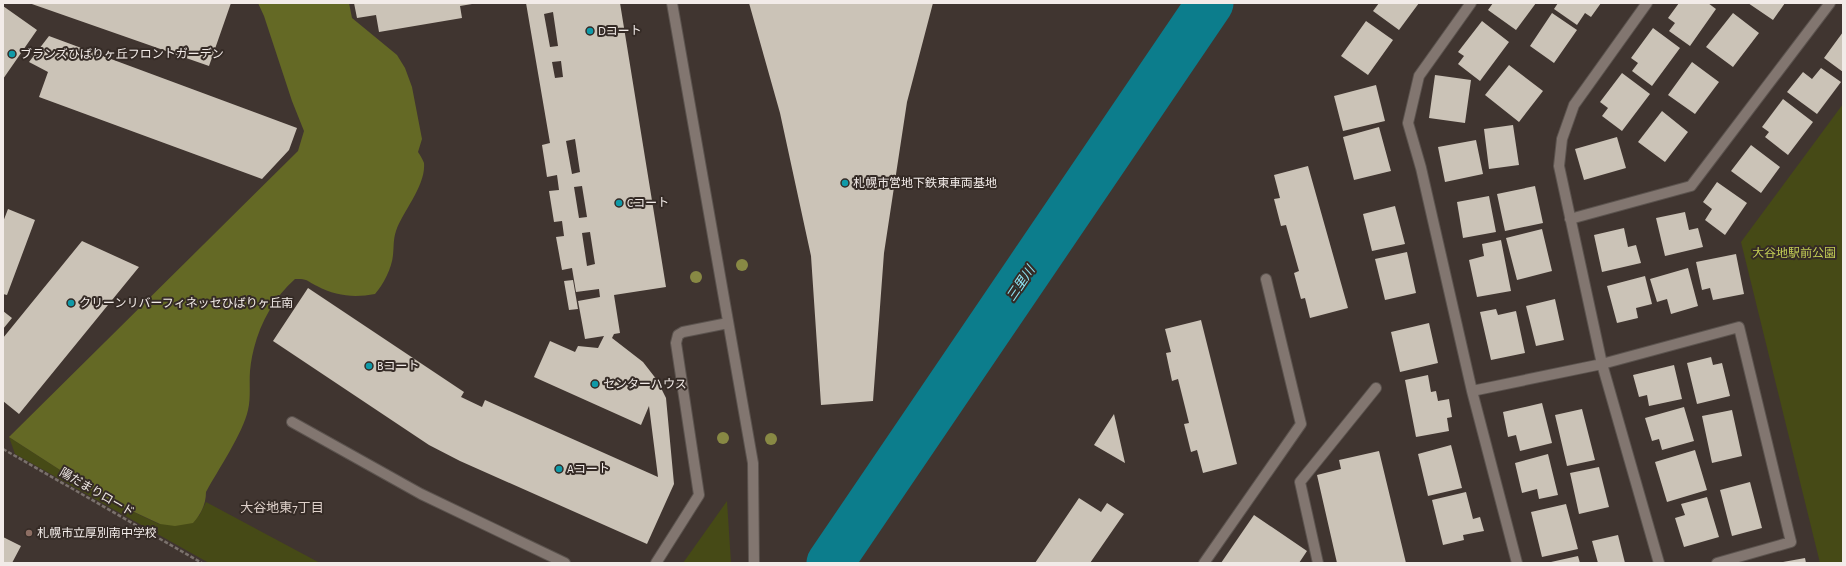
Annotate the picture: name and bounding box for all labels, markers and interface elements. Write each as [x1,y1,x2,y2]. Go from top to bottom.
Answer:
place label: Dコート [598,25,642,37]
marker: Dコート [585,26,595,36]
place label: ブランズひばりヶ丘フロントガーデン [20,47,224,60]
marker: ブランズひばりヶ丘フロントガーデン [7,49,17,59]
place label: 札幌市営地下鉄東車両基地 [853,176,997,189]
marker: 札幌市営地下鉄東車両基地 [840,178,850,188]
place label: Cコート [627,197,669,209]
marker: Cコート [614,198,624,208]
park label: 大谷地駅前公園 [1752,247,1836,259]
water label: 三里川 [1004,262,1039,304]
place label: クリーンリバーフィネッセひばりヶ丘南 [79,296,293,309]
marker: クリーンリバーフィネッセひばりヶ丘南 [66,298,76,308]
place label: Bコート [377,360,419,372]
marker: Bコート [364,361,374,371]
place label: センターハウス [603,378,687,390]
marker: センターハウス [590,379,600,389]
place label: Aコート [567,463,610,475]
marker: Aコート [554,464,564,474]
street label: 陽だまりロード [58,465,137,518]
district label: 大谷地東7丁目 [240,501,324,515]
place label: 札幌市立厚別南中学校 [37,526,157,539]
marker: 札幌市立厚別南中学校 [24,528,34,538]

